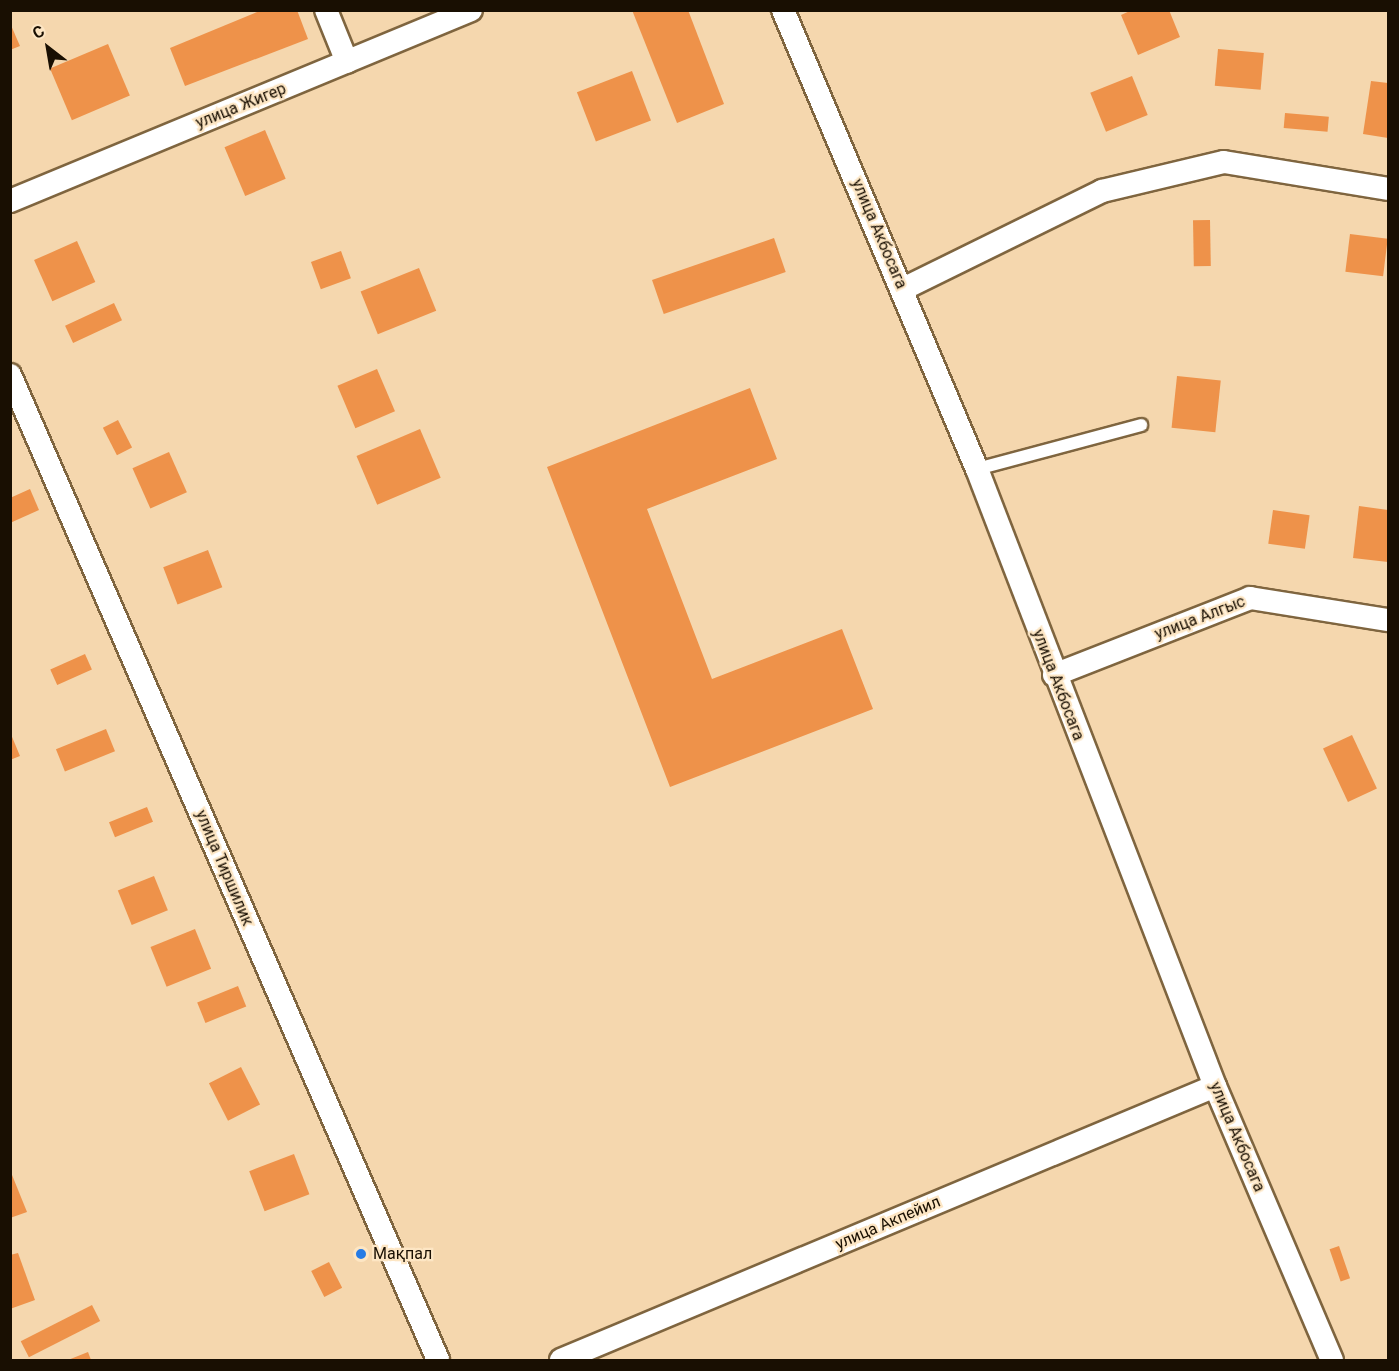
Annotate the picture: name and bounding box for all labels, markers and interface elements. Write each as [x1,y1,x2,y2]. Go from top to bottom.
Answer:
north arrow [18,18,78,78]
text: С [29,21,48,43]
street label: улица Жигер [193,79,289,133]
street label: улица Акбосага [847,176,911,292]
street label: улица Алгыс [1152,592,1248,644]
street label: улица Акбосага [1028,627,1088,743]
street label: улица Тиршилик [191,807,257,929]
street label: улица Акбосага [1205,1079,1269,1195]
street label: улица Акпейил [833,1192,943,1254]
place label: Мақпал [373,1244,432,1264]
marker: Мақпал [354,1247,368,1261]

